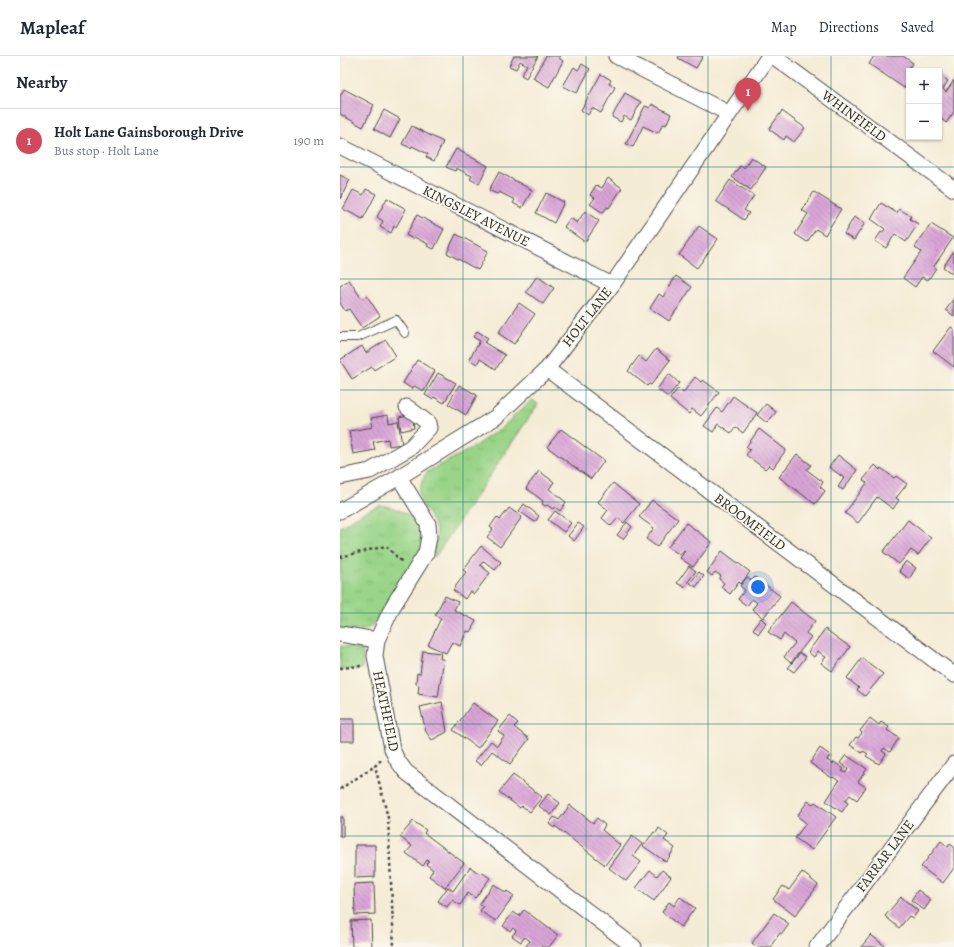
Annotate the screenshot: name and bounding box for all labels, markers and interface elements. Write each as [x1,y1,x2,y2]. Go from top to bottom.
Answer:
text: Mapleaf [20,15,85,41]
text: Map [771,18,797,37]
text: Directions [819,18,879,37]
text: Saved [901,18,934,37]
map controls [906,68,942,140]
button: + [906,68,942,104]
text: Nearby [16,71,67,94]
pin: 1 [735,78,761,111]
street label: WHINFIELD [817,85,890,146]
button: − [906,104,942,140]
text: Holt Lane Gainsborough Drive [54,122,244,142]
text: 1 [27,132,31,149]
text: 190 m [293,132,324,149]
text: Bus stop · Holt Lane [54,142,159,159]
street label: KINGSLEY AVENUE [419,181,533,251]
street label: HOLT LANE [558,283,616,351]
street label: BROOMFIELD [710,489,790,555]
your location [748,577,768,597]
street label: HEATHFIELD [368,669,404,753]
street label: FARRAR LANE [852,816,918,896]

